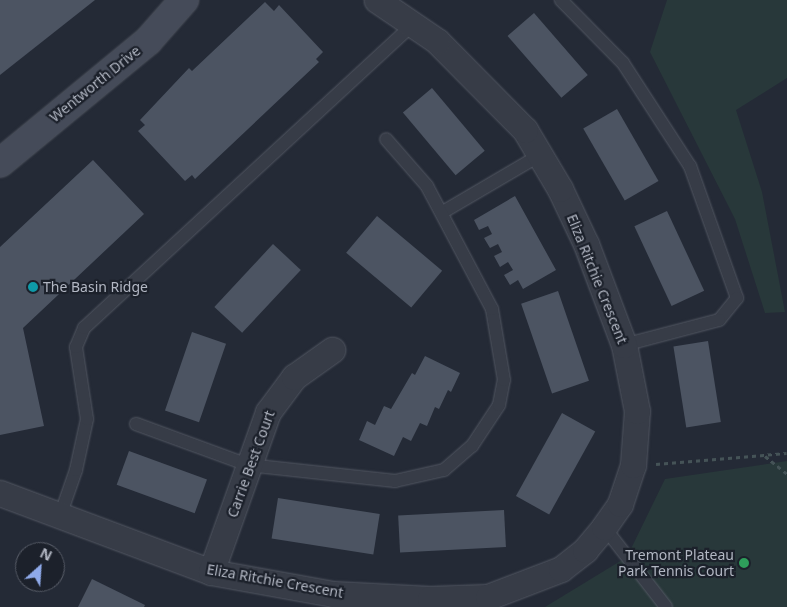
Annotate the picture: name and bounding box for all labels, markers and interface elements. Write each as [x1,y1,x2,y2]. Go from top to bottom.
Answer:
street label: Wentworth Drive [46,42,144,126]
street label: Eliza Ritchie Crescent [563,212,631,346]
place label: The Basin Ridge [43,279,148,295]
marker: The Basin Ridge [27,281,39,293]
street label: Carrie Best Court [224,408,278,520]
north arrow [15,542,65,592]
text: N [37,543,56,565]
place label: Tremont Plateau Park Tennis Court [618,547,734,580]
marker: Tremont Plateau Park Tennis Court [738,557,750,569]
street label: Eliza Ritchie Crescent [205,561,345,601]

